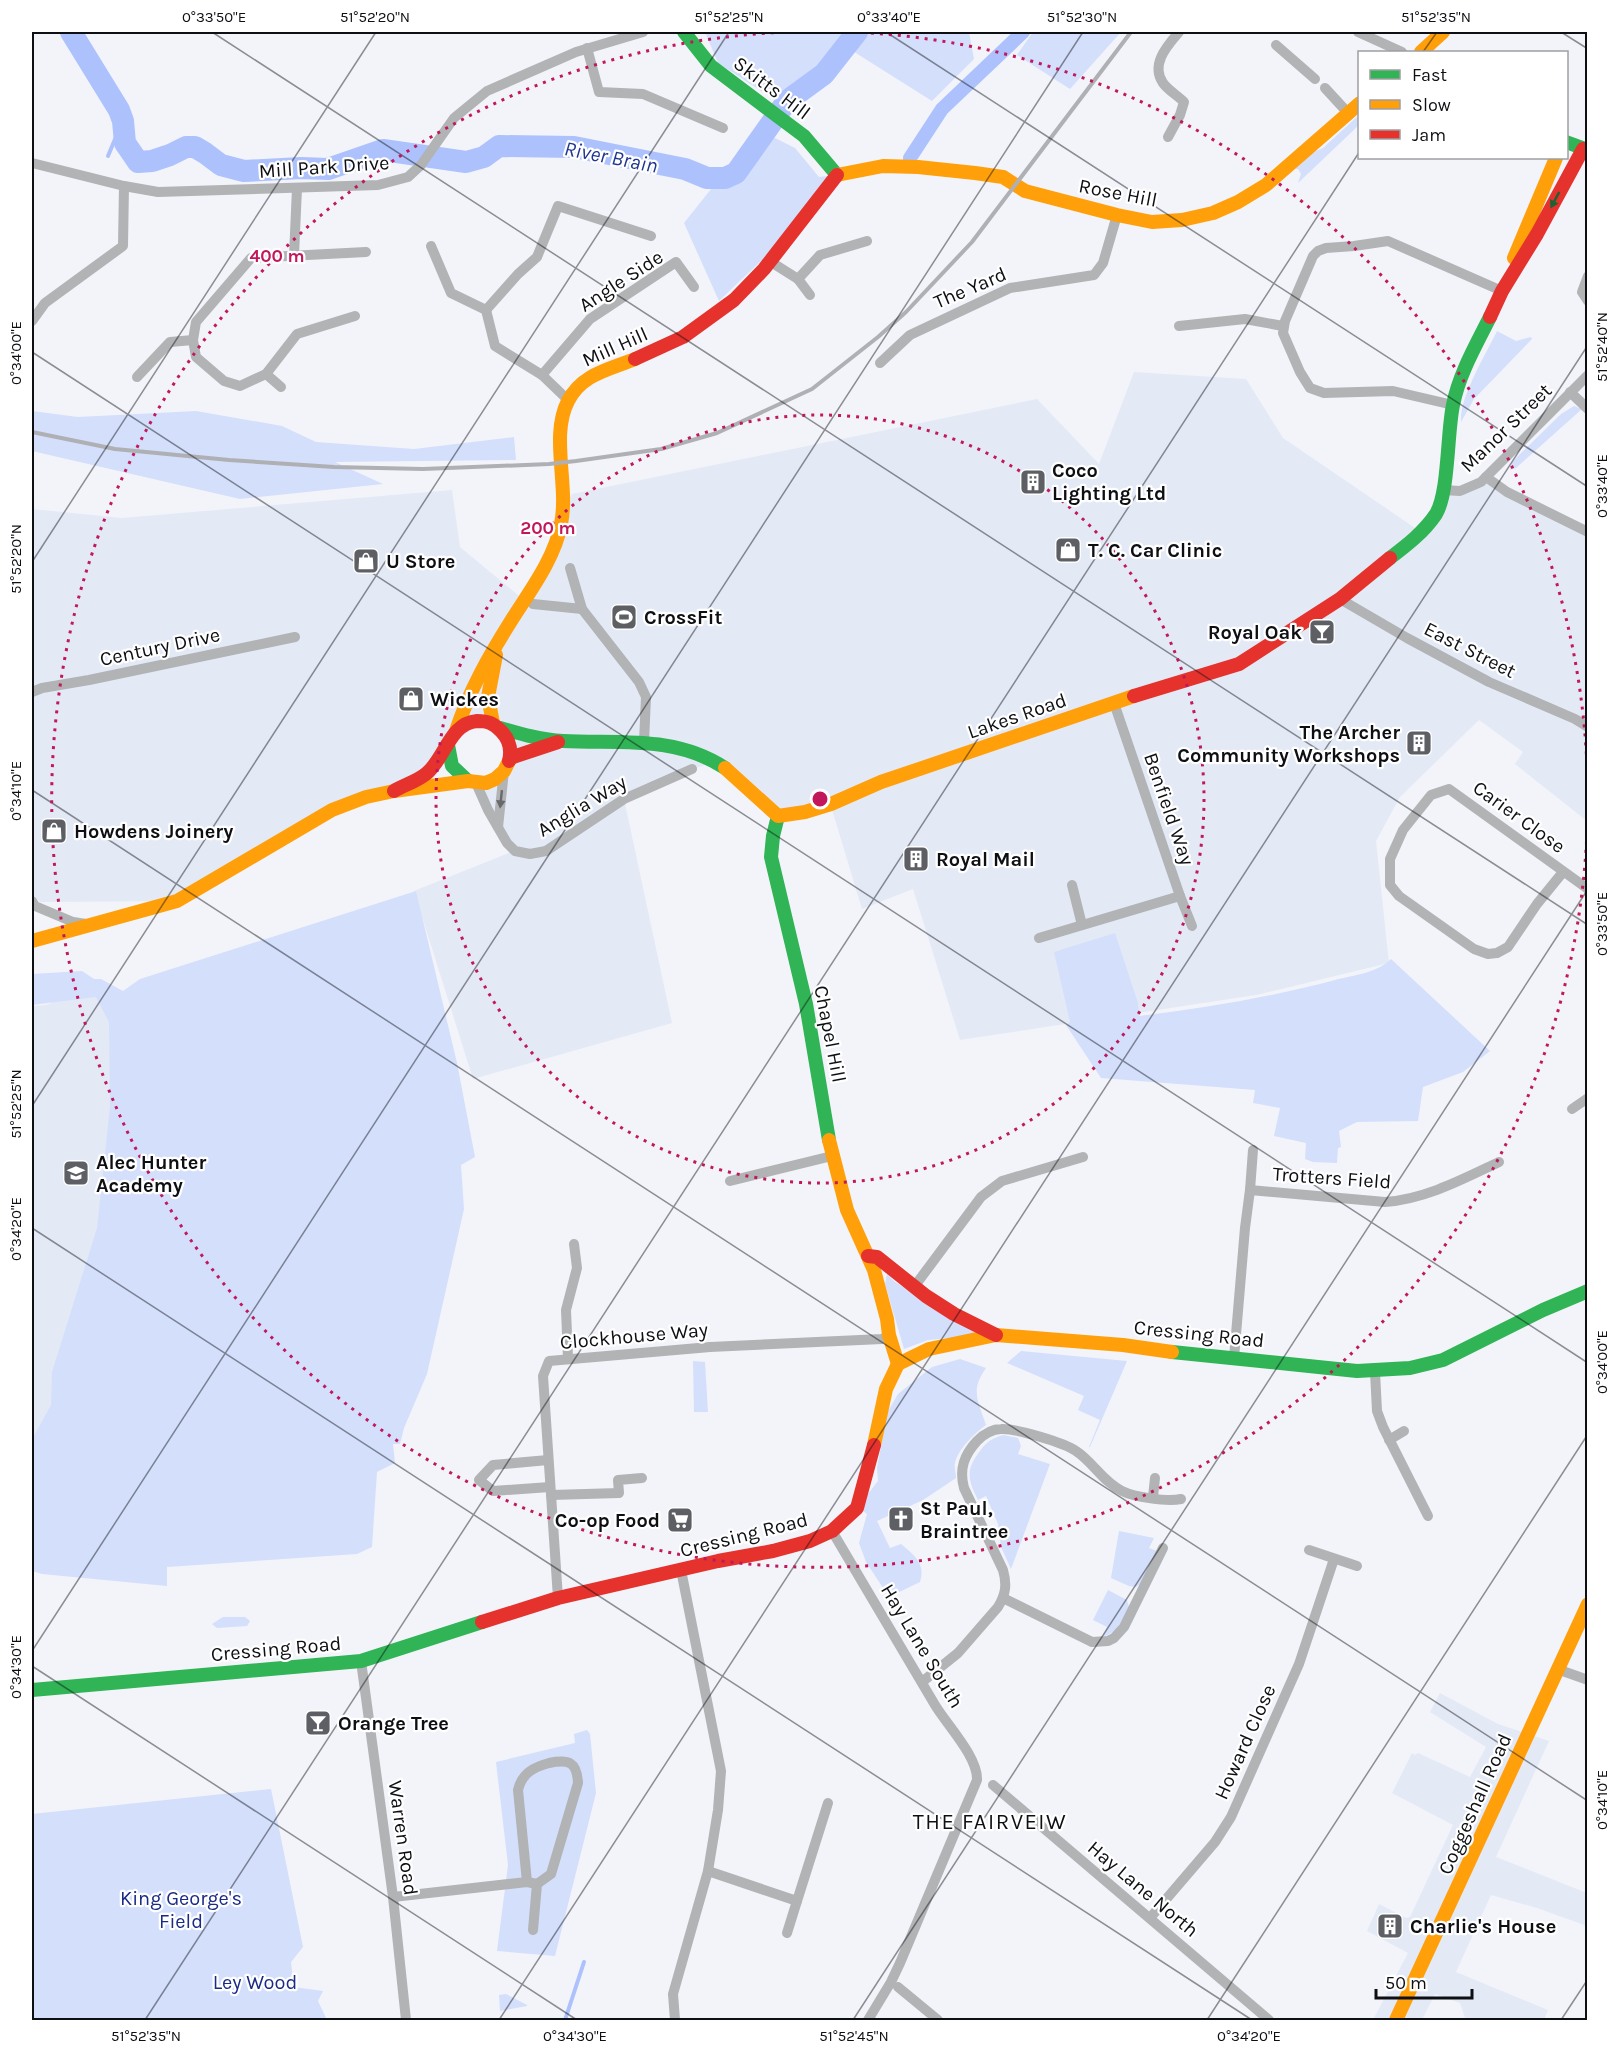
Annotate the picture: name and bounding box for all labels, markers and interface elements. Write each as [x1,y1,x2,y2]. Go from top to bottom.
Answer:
text: 0°33'50"E [182,8,246,26]
text: 51°52'20"N [340,8,410,26]
text: 51°52'25"N [694,8,764,26]
text: 0°33'40"E [857,8,921,26]
text: 51°52'30"N [1047,8,1117,26]
text: 51°52'35"N [1401,8,1471,26]
legend [1358,51,1568,159]
street label: Skitts Hill [729,52,815,124]
text: Fast [1412,64,1447,86]
text: Slow [1412,94,1451,116]
text: Jam [1412,124,1446,146]
water label: River Brain [562,136,660,178]
street label: Mill Park Drive [258,151,390,183]
street label: Rose Hill [1077,174,1159,212]
one-way arrow [1550,192,1560,209]
text: 400 m [249,245,305,267]
street label: Angle Side [575,245,667,317]
street label: The Yard [930,262,1010,314]
text: 51°52'40"N [1593,312,1611,382]
text: 0°34'00"E [7,321,25,385]
street label: Mill Hill [579,322,651,372]
street label: Manor Street [1456,378,1557,477]
text: 0°33'40"E [1593,454,1611,518]
place label: Coco Lighting Ltd [1052,459,1166,505]
building icon: Coco Lighting Ltd [1018,467,1048,497]
text: 200 m [520,517,576,539]
text: 51°52'20"N [7,524,25,594]
shop icon: T. C. Car Clinic [1053,535,1083,565]
place label: T. C. Car Clinic [1088,539,1222,562]
shop icon: U Store [351,546,381,576]
place label: U Store [386,550,455,573]
sports icon: CrossFit [609,602,639,632]
place label: CrossFit [644,606,722,629]
bar icon: Royal Oak [1307,617,1337,647]
street label: East Street [1420,617,1520,683]
place label: Royal Oak [1208,621,1302,644]
street label: Century Drive [98,623,222,671]
shop icon: Wickes [396,684,426,714]
place label: Wickes [430,688,499,711]
street label: Lakes Road [964,688,1070,744]
place label: The Archer Community Workshops [1177,721,1400,767]
building icon: The Archer Community Workshops [1404,728,1434,758]
street label: Benfield Way [1139,750,1199,868]
text: 0°34'10"E [7,761,25,821]
street label: Anglia Way [533,770,631,842]
street label: Carier Close [1468,776,1570,858]
centre of rings [810,789,830,809]
one-way arrow [496,790,506,809]
shop icon: Howdens Joinery [39,816,69,846]
place label: Howdens Joinery [74,820,233,843]
building icon: Royal Mail [901,844,931,874]
place label: Royal Mail [936,848,1035,871]
text: 0°33'50"E [1593,892,1611,956]
street label: Chapel Hill [809,984,851,1084]
text: 51°52'25"N [7,1069,25,1139]
place label: Alec Hunter Academy [96,1151,206,1197]
school or university icon: Alec Hunter Academy [61,1158,91,1188]
street label: Trotters Field [1272,1162,1392,1194]
text: 0°34'20"E [7,1197,25,1261]
street label: Cressing Road [1133,1316,1265,1352]
street label: Clockhouse Way [559,1318,709,1354]
text: 0°34'00"E [1593,1330,1611,1394]
place label: St Paul, Braintree [920,1497,1008,1543]
church icon: St Paul, Braintree [886,1504,916,1534]
supermarket icon: Co-op Food [665,1505,695,1535]
street label: Cressing Road [678,1508,810,1562]
place label: Co-op Food [555,1509,660,1532]
street label: Hay Lane South [876,1580,968,1712]
street label: Cressing Road [210,1632,342,1666]
text: 0°34'30"E [7,1635,25,1699]
street label: Howard Close [1209,1681,1281,1803]
bar icon: Orange Tree [303,1708,333,1738]
place label: Orange Tree [338,1712,449,1735]
street label: Coggeshall Road [1434,1730,1516,1878]
text: 0°34'10"E [1593,1770,1611,1830]
street label: Warren Road [384,1779,422,1897]
district label: THE FAIRVEIW [913,1809,1067,1835]
street label: Hay Lane North [1083,1836,1203,1942]
park label: King George's Field [120,1887,242,1933]
building icon: Charlie's House [1375,1911,1405,1941]
place label: Charlie's House [1410,1915,1556,1938]
scale bar [1376,1962,1472,2000]
park label: Ley Wood [213,1971,297,1994]
text: 50 m [1385,1972,1427,1994]
text: 51°52'35"N [111,2027,181,2045]
text: 0°34'30"E [543,2027,607,2045]
text: 51°52'45"N [819,2027,889,2045]
text: 0°34'20"E [1217,2027,1281,2045]

